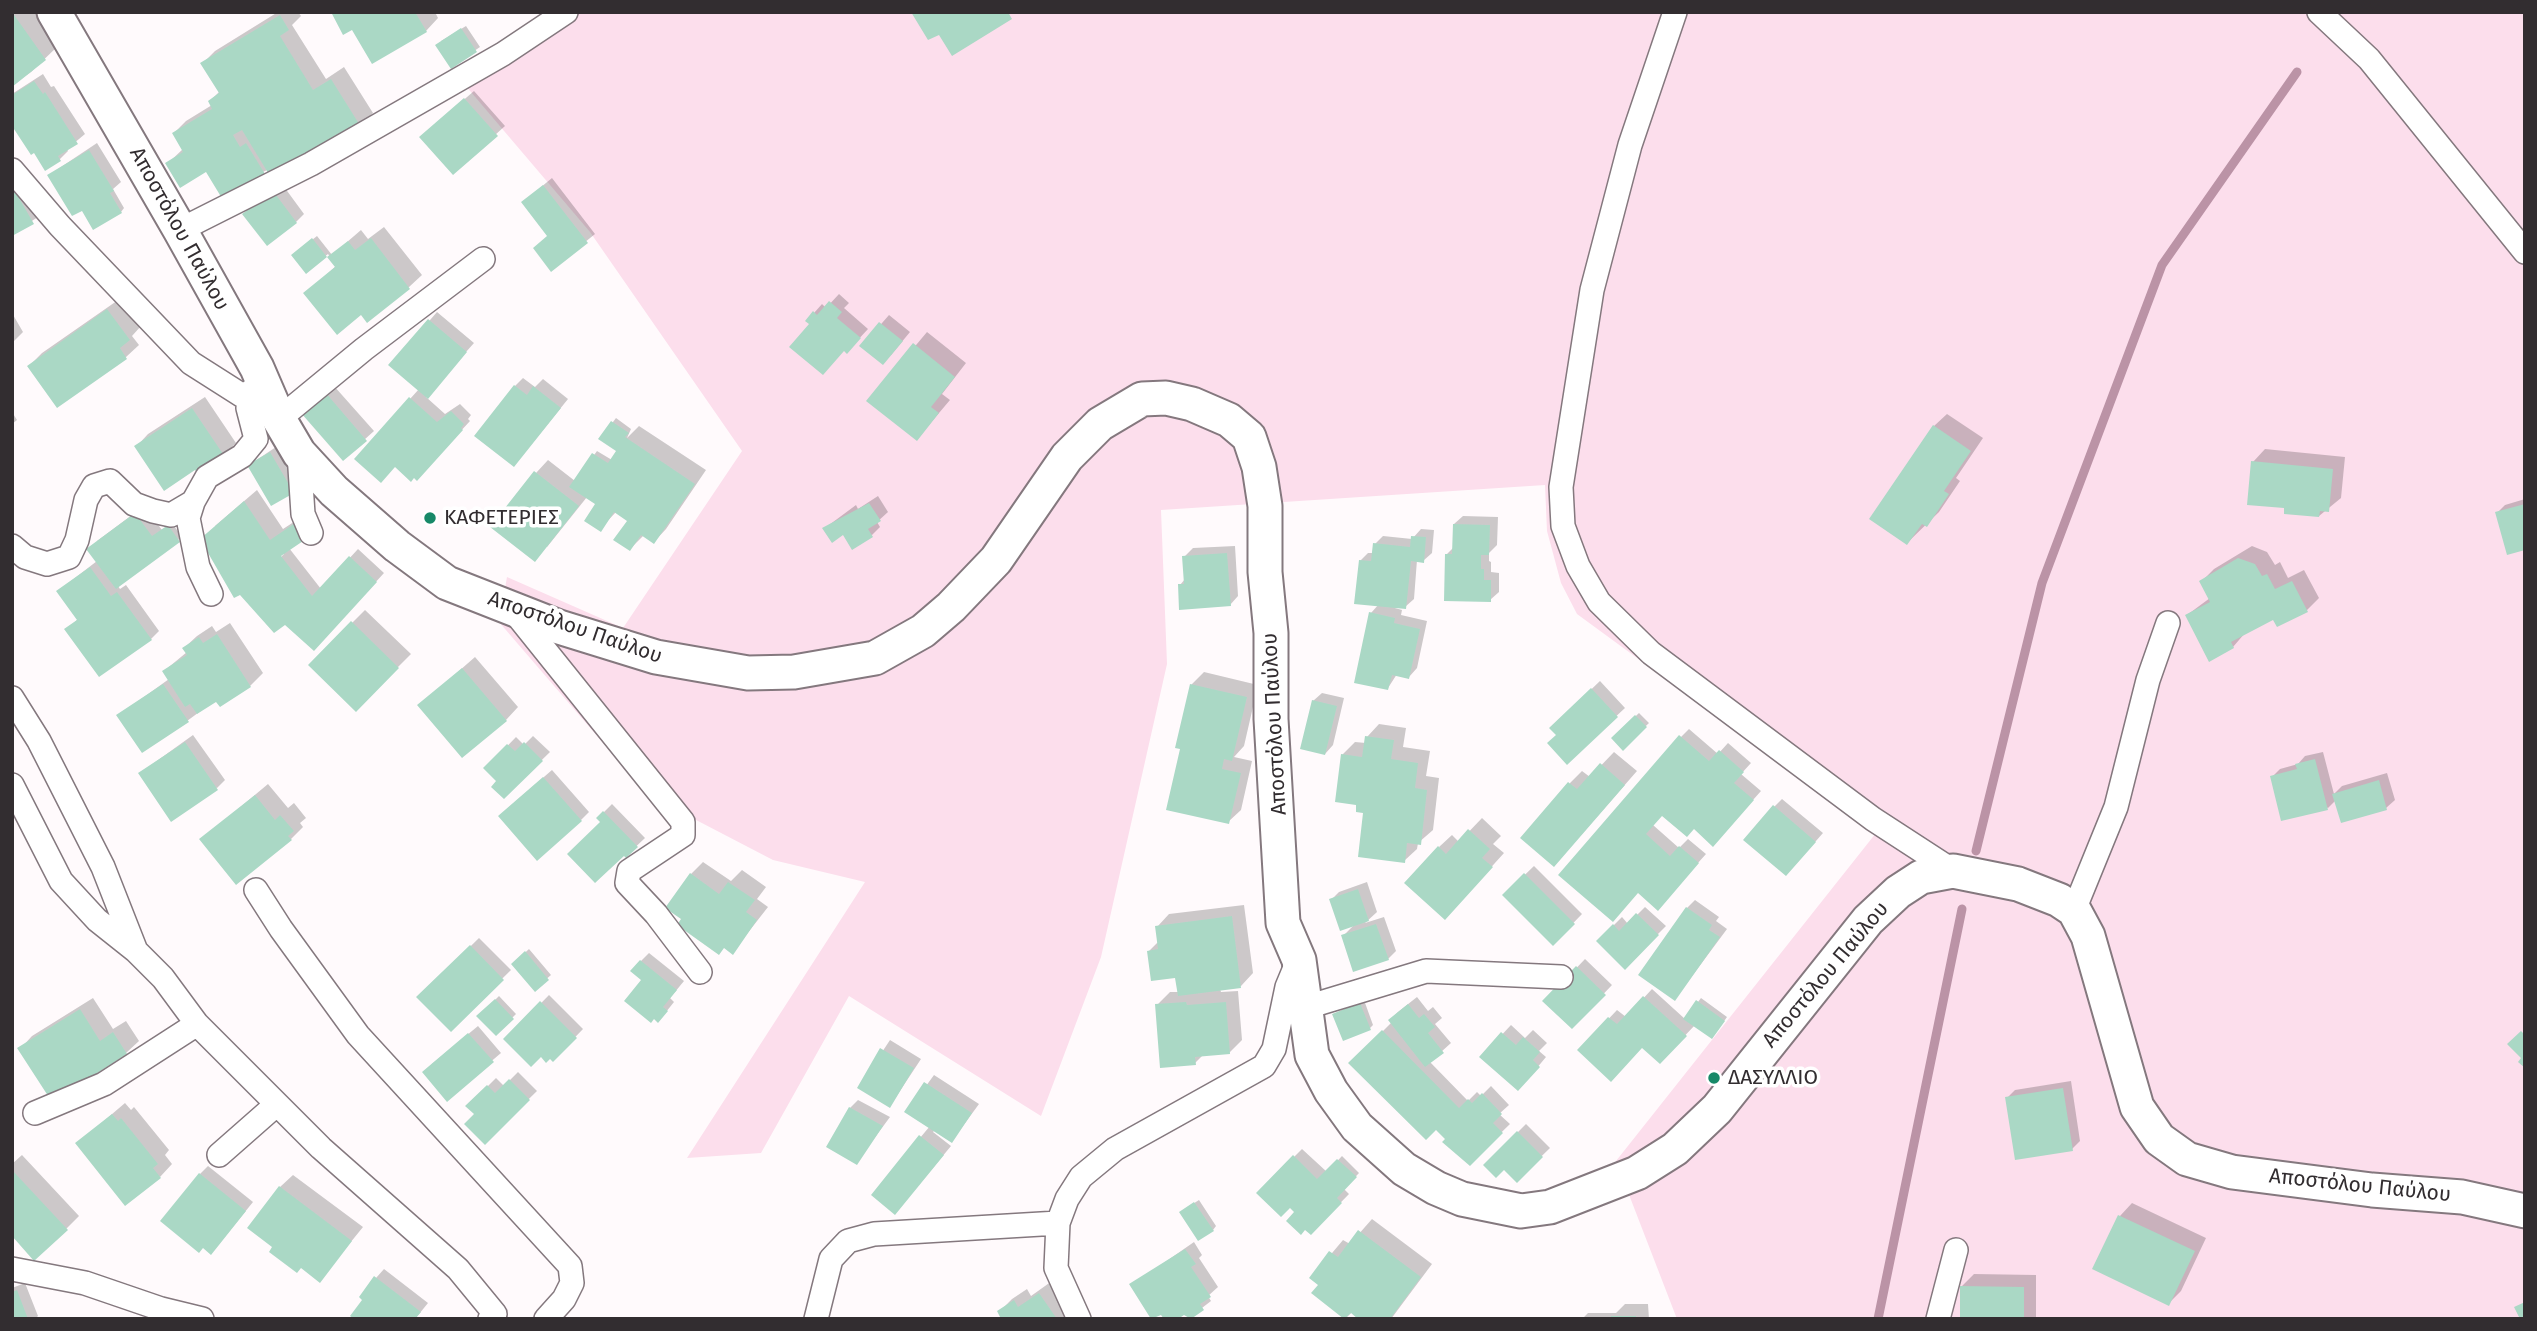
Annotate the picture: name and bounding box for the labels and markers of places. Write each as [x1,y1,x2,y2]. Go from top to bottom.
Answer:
place label: ΚΑΦΕΤΕΡΙΕΣ [444,505,559,531]
marker: ΚΑΦΕΤΕΡΙΕΣ [422,510,438,526]
place label: ΔΑΣΥΛΛΙΟ [1728,1065,1818,1091]
marker: ΔΑΣΥΛΛΙΟ [1706,1070,1722,1086]

